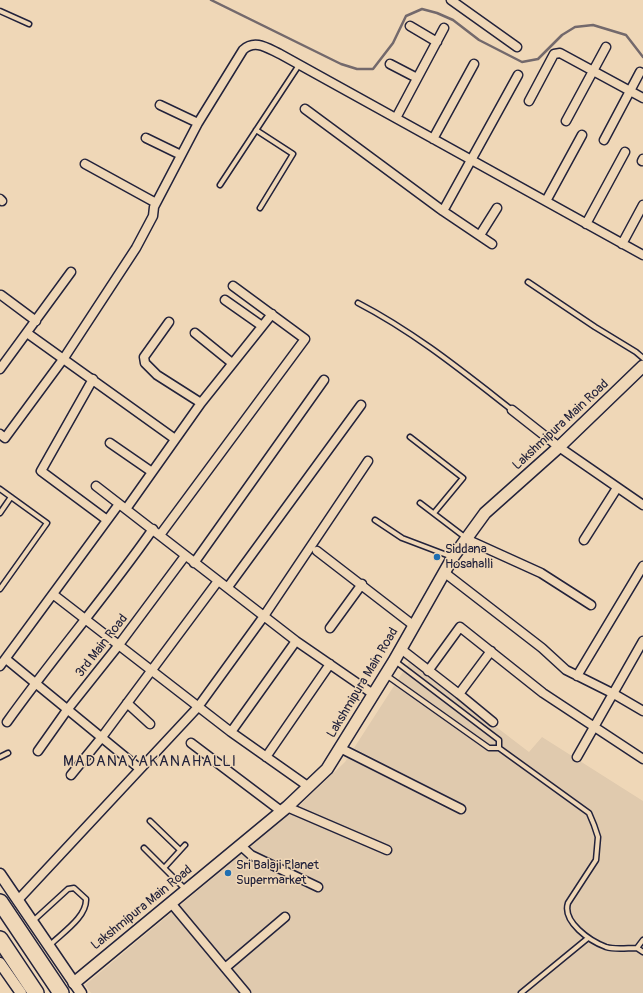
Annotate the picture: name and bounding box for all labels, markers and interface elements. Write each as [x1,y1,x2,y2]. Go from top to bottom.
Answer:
street label: Lakshmipura Main Road [510,377,612,473]
place label: Siddana Hosahalli [445,542,493,573]
marker: Siddana Hosahalli [432,552,442,562]
street label: 3rd Main Road [73,611,131,681]
street label: Lakshmipura Main Road [324,625,402,741]
district label: MADANAYAKANAHALLI [63,753,237,771]
place label: Sri Balaji Planet Supermarket [236,858,319,889]
street label: Lakshmipura Main Road [88,862,196,954]
marker: Sri Balaji Planet Supermarket [223,868,233,878]

